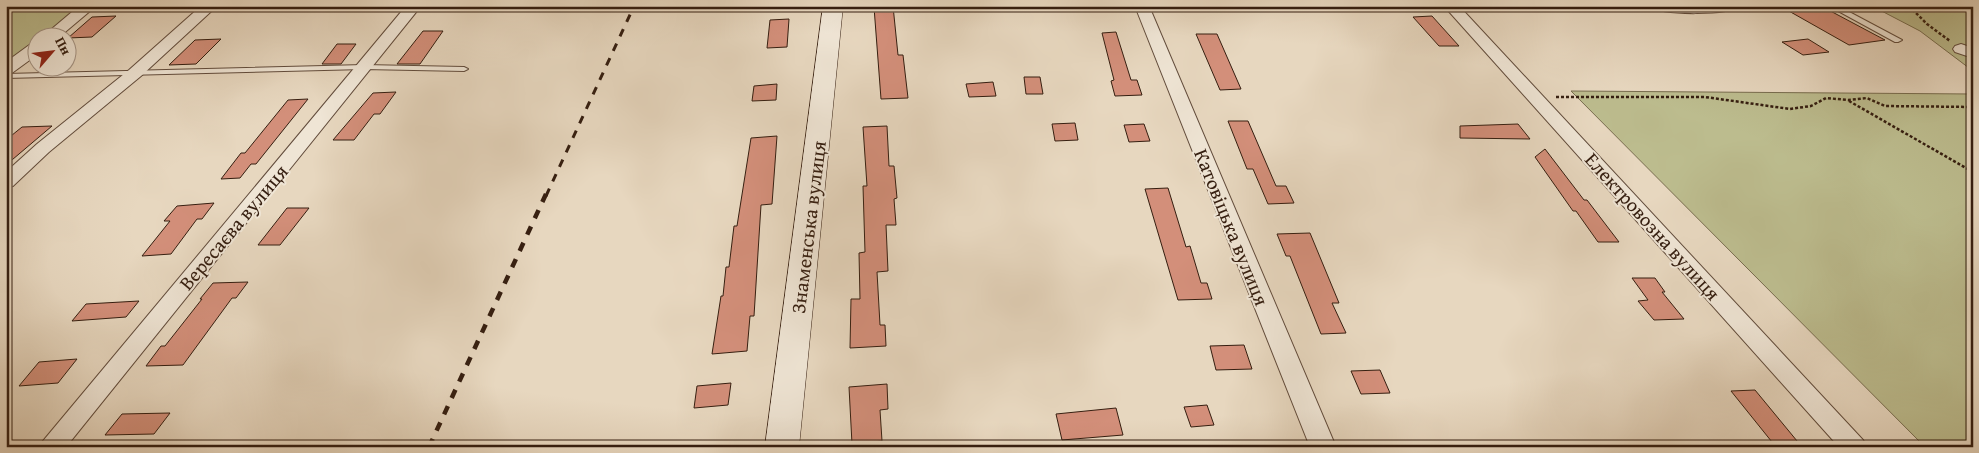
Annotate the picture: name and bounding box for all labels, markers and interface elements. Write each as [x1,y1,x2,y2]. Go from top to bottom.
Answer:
north arrow [28,28,78,78]
text: Пн [50,33,77,59]
street label: Знаменська вулиця [783,139,833,315]
street label: Катовіцька вулиця [1187,144,1277,310]
street label: Електровозна вулиця [1579,146,1727,306]
street label: Вересаєва вулиця [172,158,294,296]

